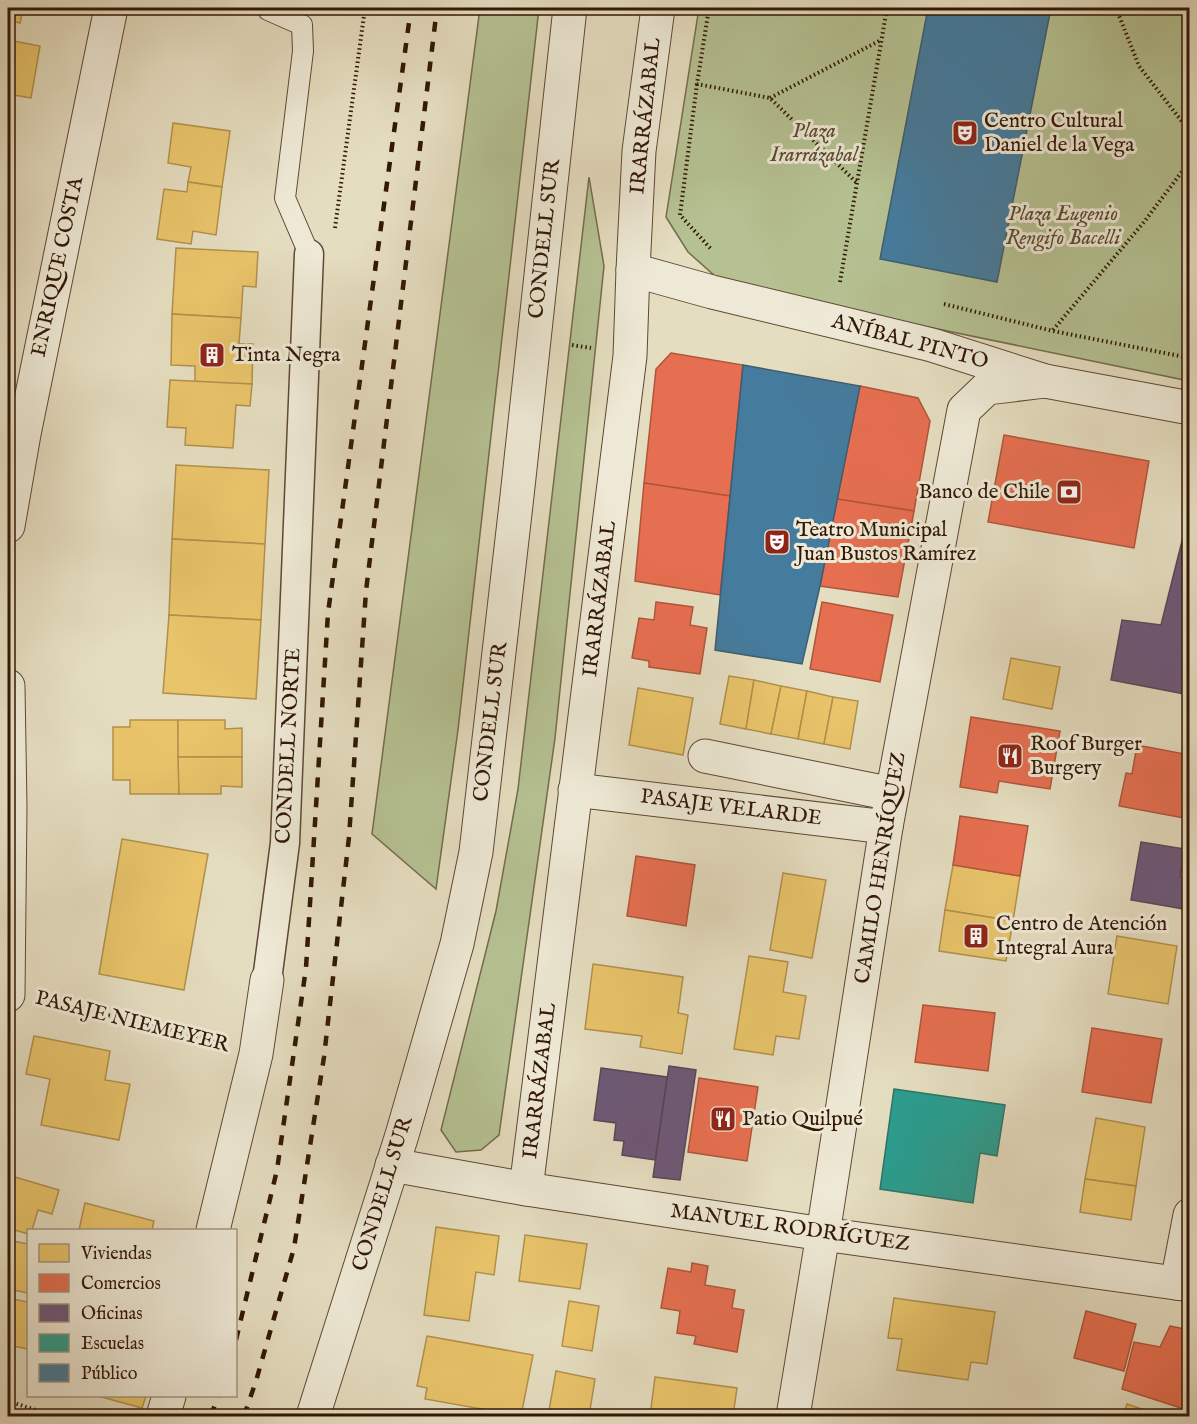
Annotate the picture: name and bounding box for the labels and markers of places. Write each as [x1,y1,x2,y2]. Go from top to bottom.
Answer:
place label: Centro Cultural Daniel de la Vega [984,108,1135,159]
theatre icon: Centro Cultural Daniel de la Vega [950,118,980,148]
building icon: Tinta Negra [197,340,227,370]
place label: Tinta Negra [232,342,341,369]
bank icon: Banco de Chile [1054,477,1084,507]
place label: Banco de Chile [918,479,1050,506]
place label: Teatro Municipal Juan Bustos Ramírez [794,517,976,568]
theatre icon: Teatro Municipal Juan Bustos Ramírez [762,527,792,557]
place label: Roof Burger Burgery [1030,731,1142,782]
restaurant icon: Roof Burger Burgery [995,741,1025,771]
place label: Centro de Atención Integral Aura [996,911,1167,962]
building icon: Centro de Atención Integral Aura [961,921,991,951]
restaurant icon: Patio Quilpué [708,1104,738,1134]
place label: Patio Quilpué [742,1106,863,1133]

